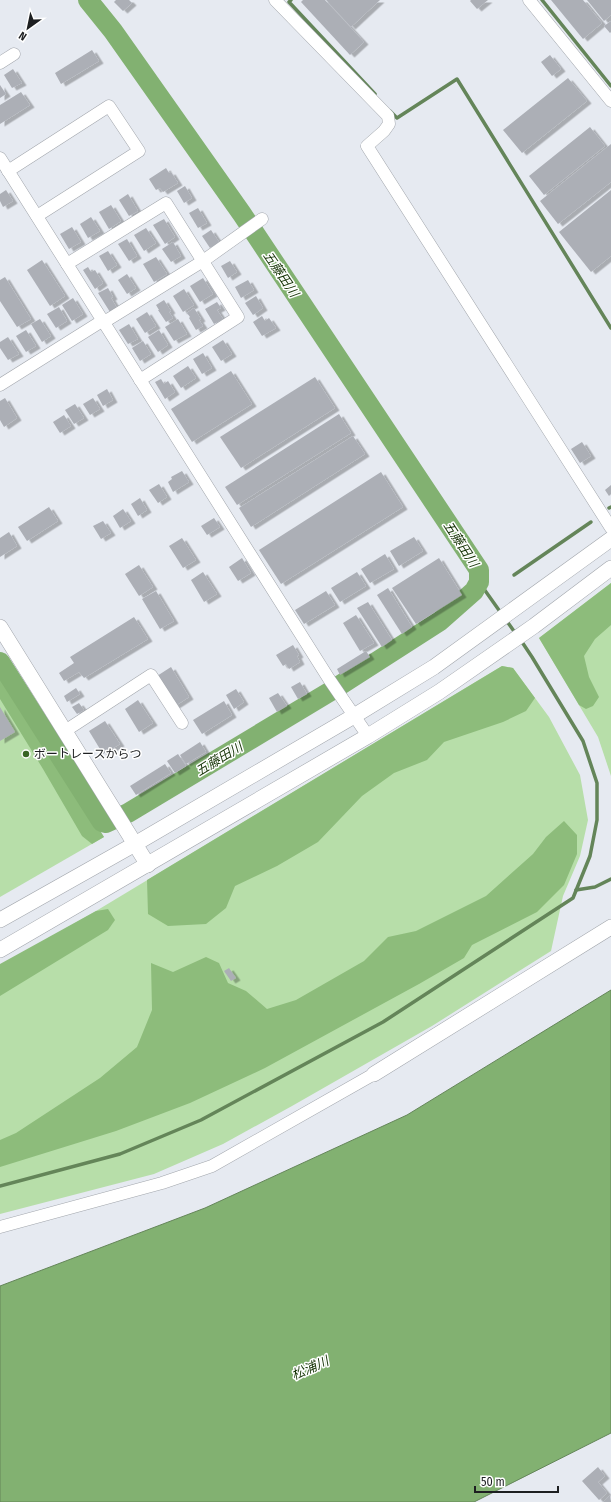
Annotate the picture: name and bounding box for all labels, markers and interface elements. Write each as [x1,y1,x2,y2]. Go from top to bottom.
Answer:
north arrow [8,8,48,48]
text: N [17,29,29,43]
water label: 五藤田川 [260,248,303,301]
water label: 五藤田川 [441,518,483,572]
water label: 五藤田川 [193,738,247,779]
place label: ボートレースからつ [34,747,141,761]
marker: ボートレースからつ [21,749,31,759]
water label: 松浦川 [289,1352,333,1383]
scale bar [475,1468,558,1494]
text: 50 m [481,1475,505,1489]

